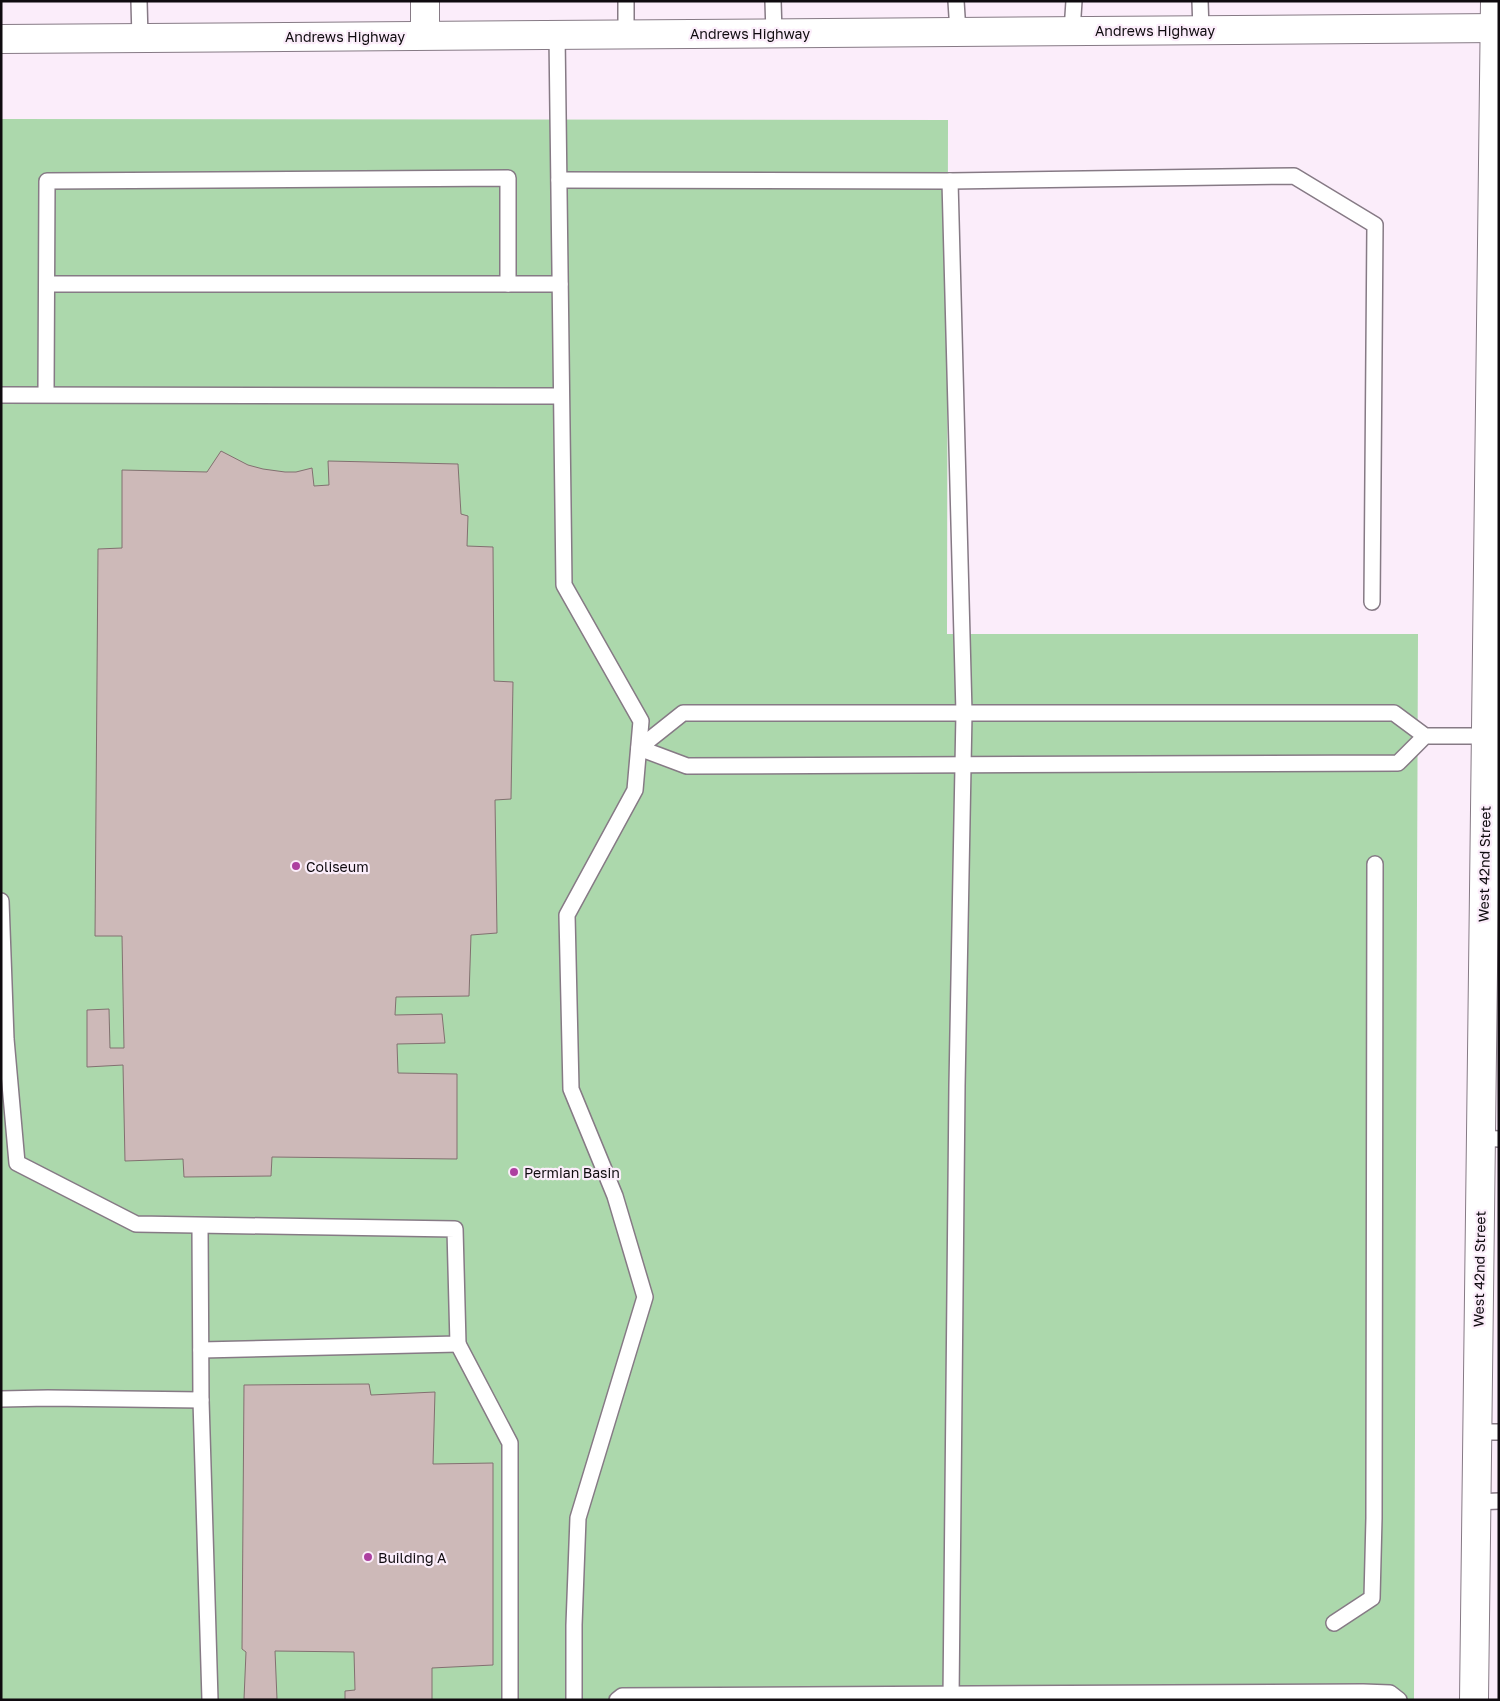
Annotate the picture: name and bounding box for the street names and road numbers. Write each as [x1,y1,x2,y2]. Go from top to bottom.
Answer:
street label: Andrews Highway [1095,22,1215,39]
street label: Andrews Highway [690,25,810,42]
street label: Andrews Highway [285,28,405,45]
street label: West 42nd Street [1474,806,1494,922]
street label: West 42nd Street [1469,1211,1489,1327]

